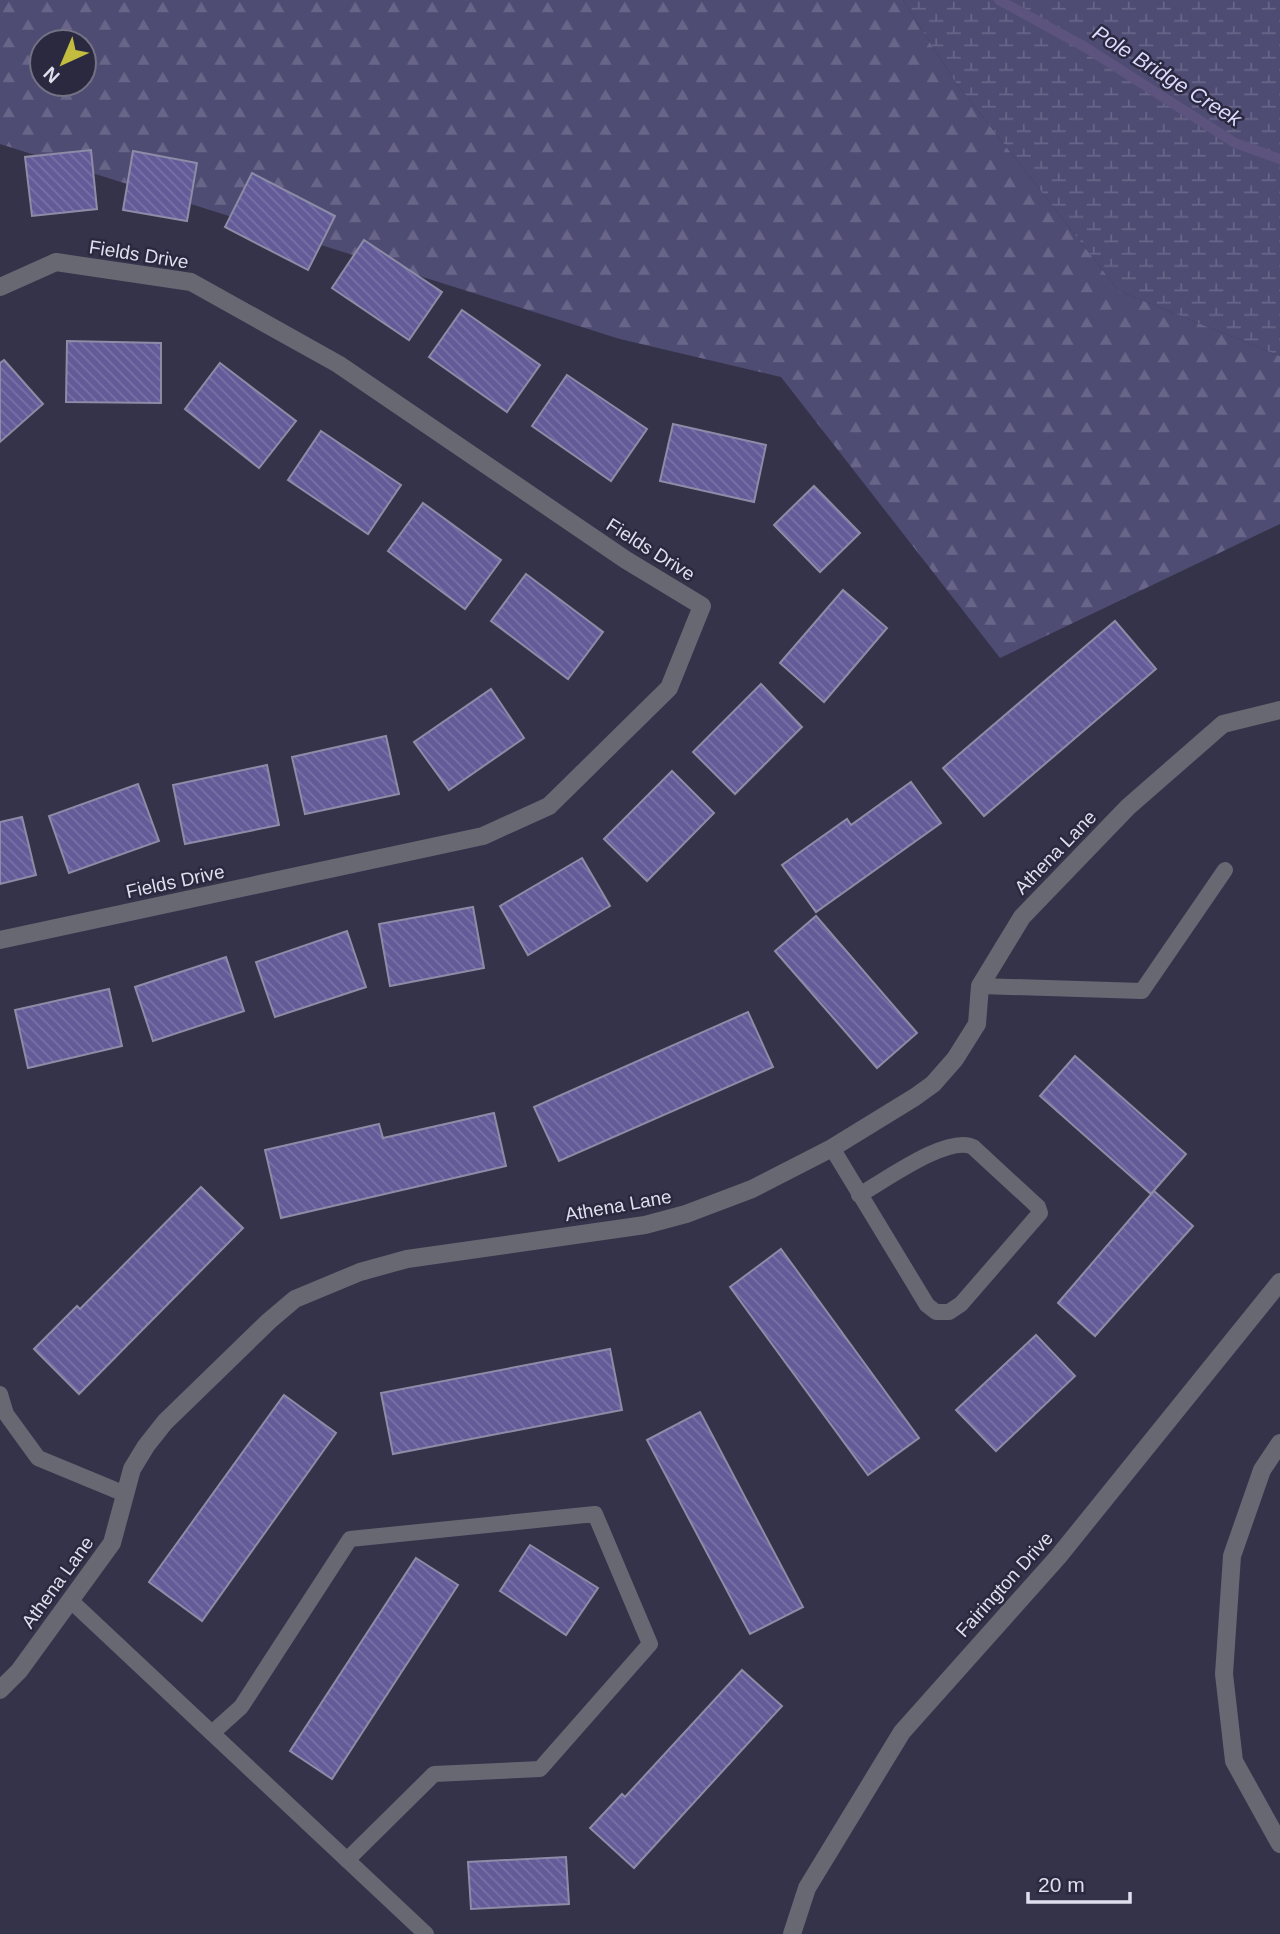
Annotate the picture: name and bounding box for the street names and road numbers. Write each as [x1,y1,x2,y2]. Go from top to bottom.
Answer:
street label: Fields Drive [88,236,190,273]
street label: Fields Drive [603,514,699,585]
street label: Athena Lane [1010,806,1100,898]
street label: Fields Drive [124,861,226,902]
street label: Athena Lane [563,1186,673,1225]
street label: Fairington Drive [952,1527,1057,1641]
street label: Athena Lane [17,1533,98,1632]

